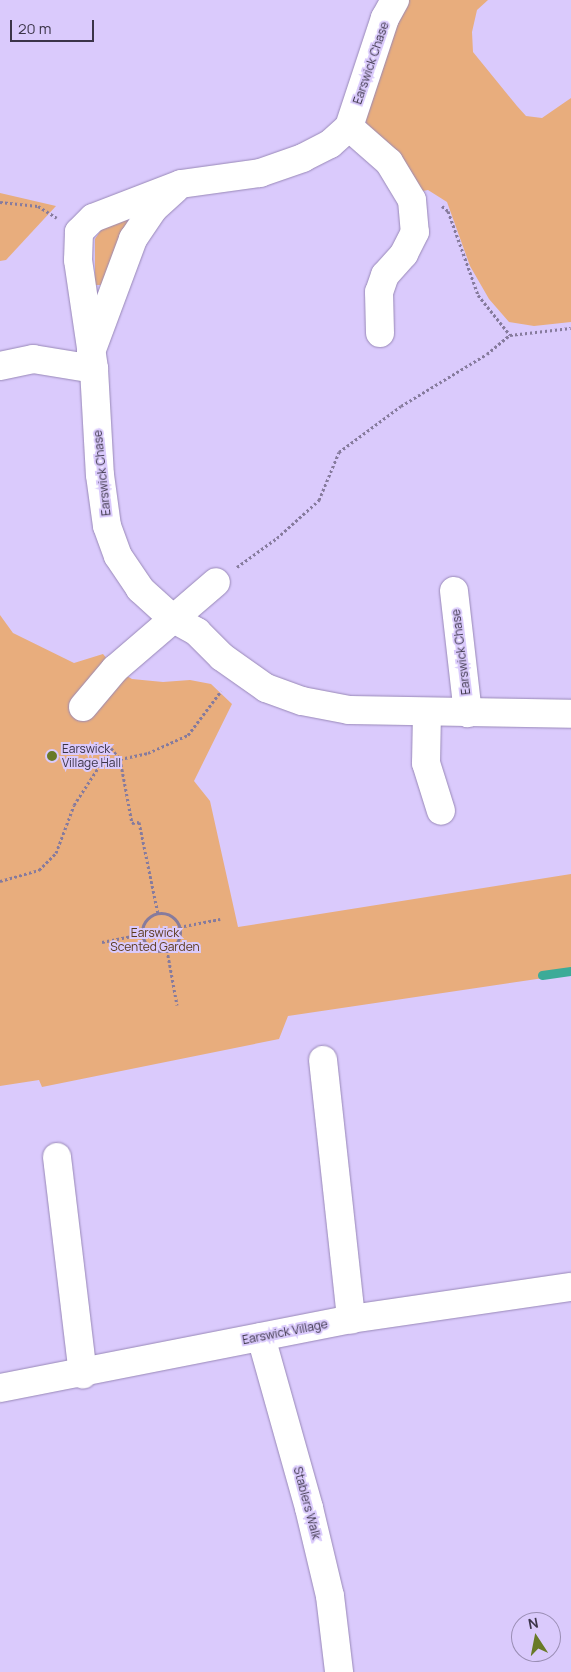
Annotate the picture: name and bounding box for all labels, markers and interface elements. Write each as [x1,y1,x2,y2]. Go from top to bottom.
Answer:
scale bar [12,10,96,42]
text: 20 m [18,18,51,39]
street label: Earswick Chase [350,20,392,106]
street label: Earswick Chase [90,429,114,517]
street label: Earswick Chase [449,608,473,696]
place label: Earswick Village Hall [62,742,121,770]
marker: Earswick Village Hall [46,750,58,762]
park label: Earswick Scented Garden [110,926,200,954]
street label: Earswick Village [241,1317,329,1347]
street label: Stablers Walk [290,1465,324,1541]
north arrow [511,1612,561,1662]
text: N [526,1612,540,1633]

